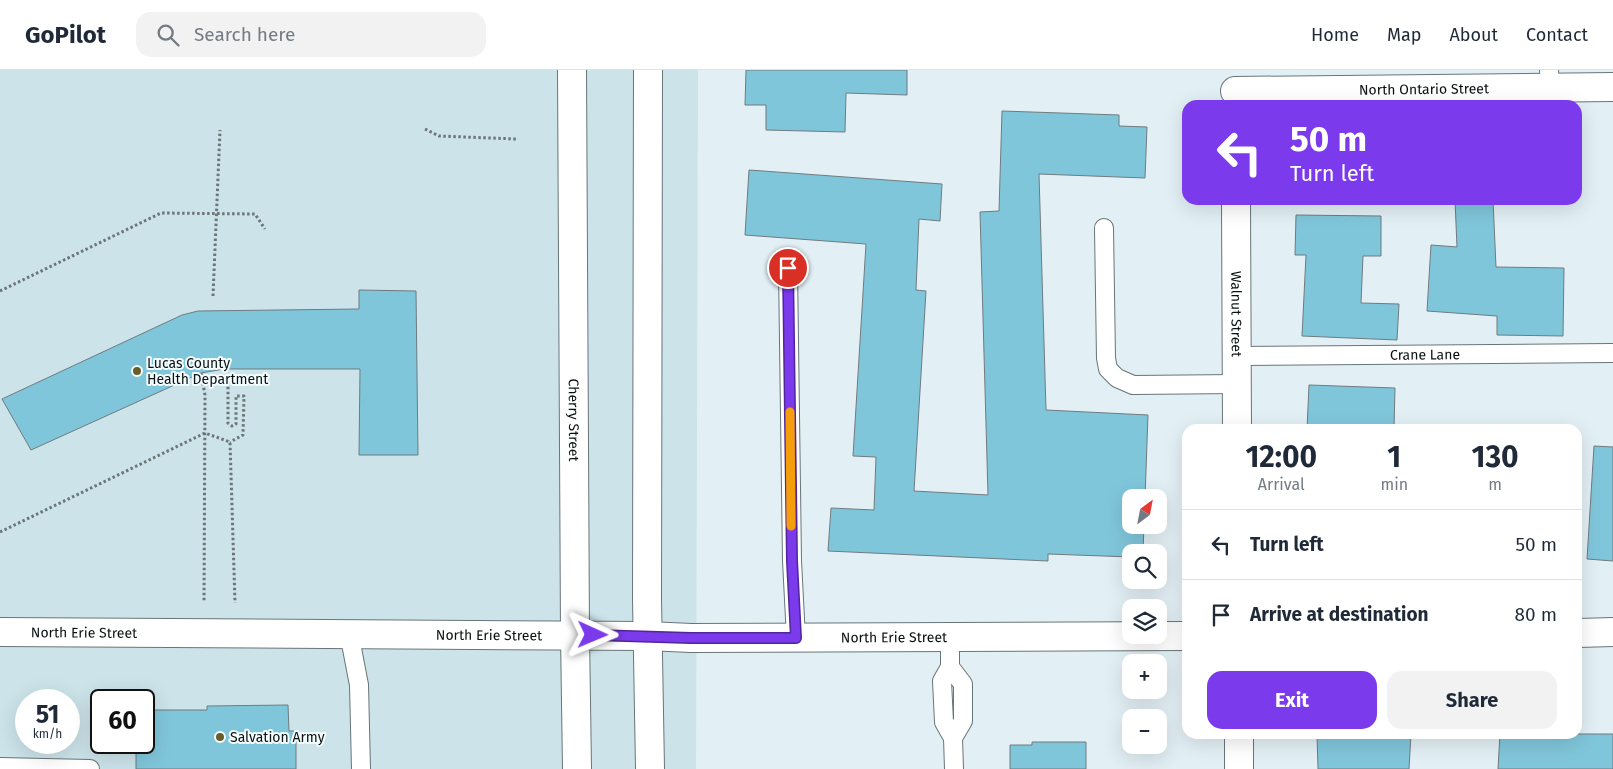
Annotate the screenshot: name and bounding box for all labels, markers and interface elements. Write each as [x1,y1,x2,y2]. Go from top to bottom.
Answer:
search box [136,12,486,57]
text: GoPilot [25,21,106,49]
icon: search [154,21,182,49]
text: Search here [194,23,295,46]
text: Home [1311,24,1359,46]
text: Map [1387,24,1421,46]
text: About [1449,24,1498,46]
text: Contact [1526,24,1588,46]
street label: North Ontario Street [1359,80,1490,98]
text: 50 m [1290,118,1367,160]
icon: left [1207,120,1272,185]
text: Turn left [1290,160,1374,187]
pin [767,247,809,289]
icon: arrive [774,254,802,282]
street label: Walnut Street [1228,271,1245,358]
street label: Crane Lane [1390,346,1460,363]
place label: Lucas County Health Department [147,355,269,388]
marker: Lucas County Health Department [131,365,143,377]
street label: Cherry Street [565,378,583,462]
text: 12:00 [1245,439,1317,475]
text: 1 [1387,439,1401,475]
text: 130 [1472,439,1519,475]
text: Arrival [1258,475,1305,494]
text: min [1381,475,1408,494]
text: m [1488,475,1502,494]
north arrow [1122,489,1168,534]
map controls [1122,489,1167,754]
icon: left [1207,531,1235,559]
text: Turn left [1250,533,1324,556]
text: 50 m [1516,533,1557,556]
button: search [1122,544,1167,589]
button: layers [1122,599,1167,644]
icon: arrive [1207,601,1235,629]
text: Arrive at destination [1250,603,1429,626]
text: 80 m [1515,603,1557,626]
position arrow [566,608,618,660]
street label: North Erie Street [31,624,138,641]
street label: North Erie Street [436,626,543,644]
street label: North Erie Street [841,628,948,646]
button: + [1122,654,1167,699]
button: Exit [1207,671,1377,729]
button: Share [1387,671,1557,729]
speed limit sign: 60 [90,689,155,754]
text: 51 [36,700,59,730]
button: − [1122,709,1167,754]
text: km/h [33,727,62,741]
place label: Salvation Army [230,729,325,746]
marker: Salvation Army [214,731,226,743]

